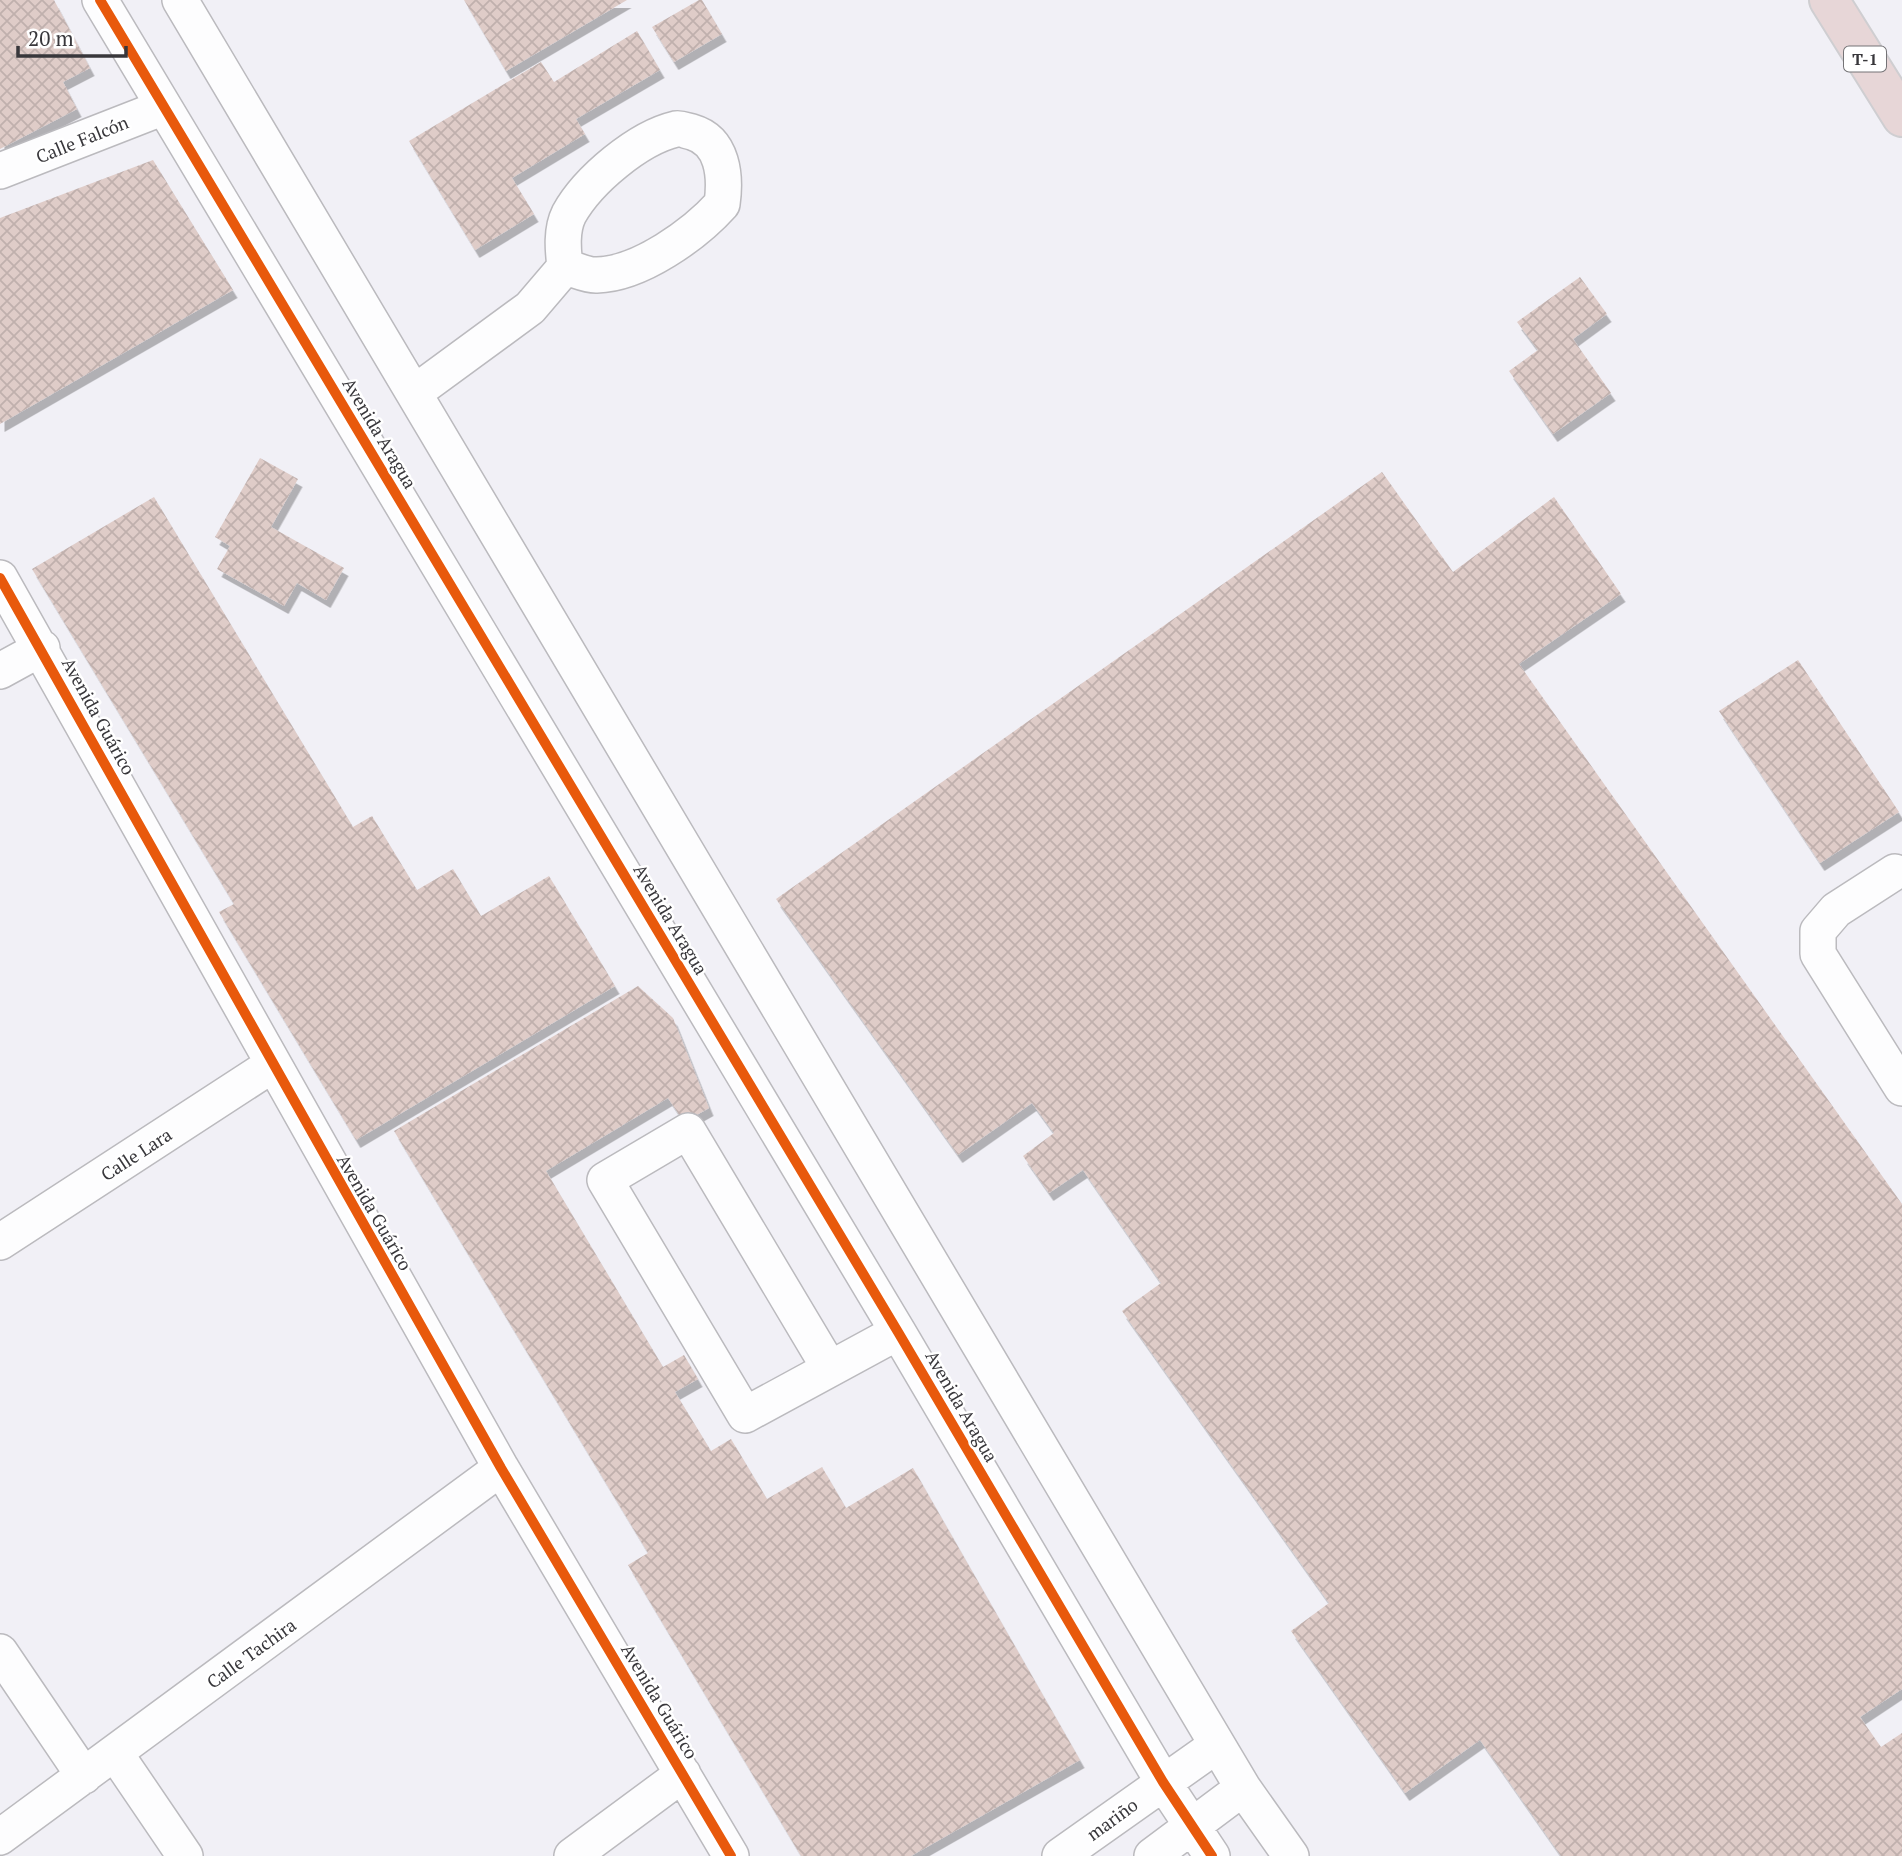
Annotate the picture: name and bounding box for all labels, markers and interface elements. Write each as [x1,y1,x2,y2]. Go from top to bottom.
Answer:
scale bar [18,14,126,58]
text: 20 m [28,24,74,52]
road number: T-1 [1844,46,1886,72]
street label: Calle Falcón [32,109,132,168]
street label: Avenida Aragua [337,373,423,493]
street label: Avenida Guárico [57,653,141,779]
street label: Avenida Aragua [628,859,714,979]
street label: Calle Lara [96,1122,176,1186]
street label: Avenida Guárico [332,1149,418,1275]
street label: Avenida Aragua [920,1346,1004,1466]
street label: Calle Tachira [201,1612,301,1694]
street label: Avenida Guárico [616,1639,704,1763]
street label: mariño [1082,1792,1142,1846]

